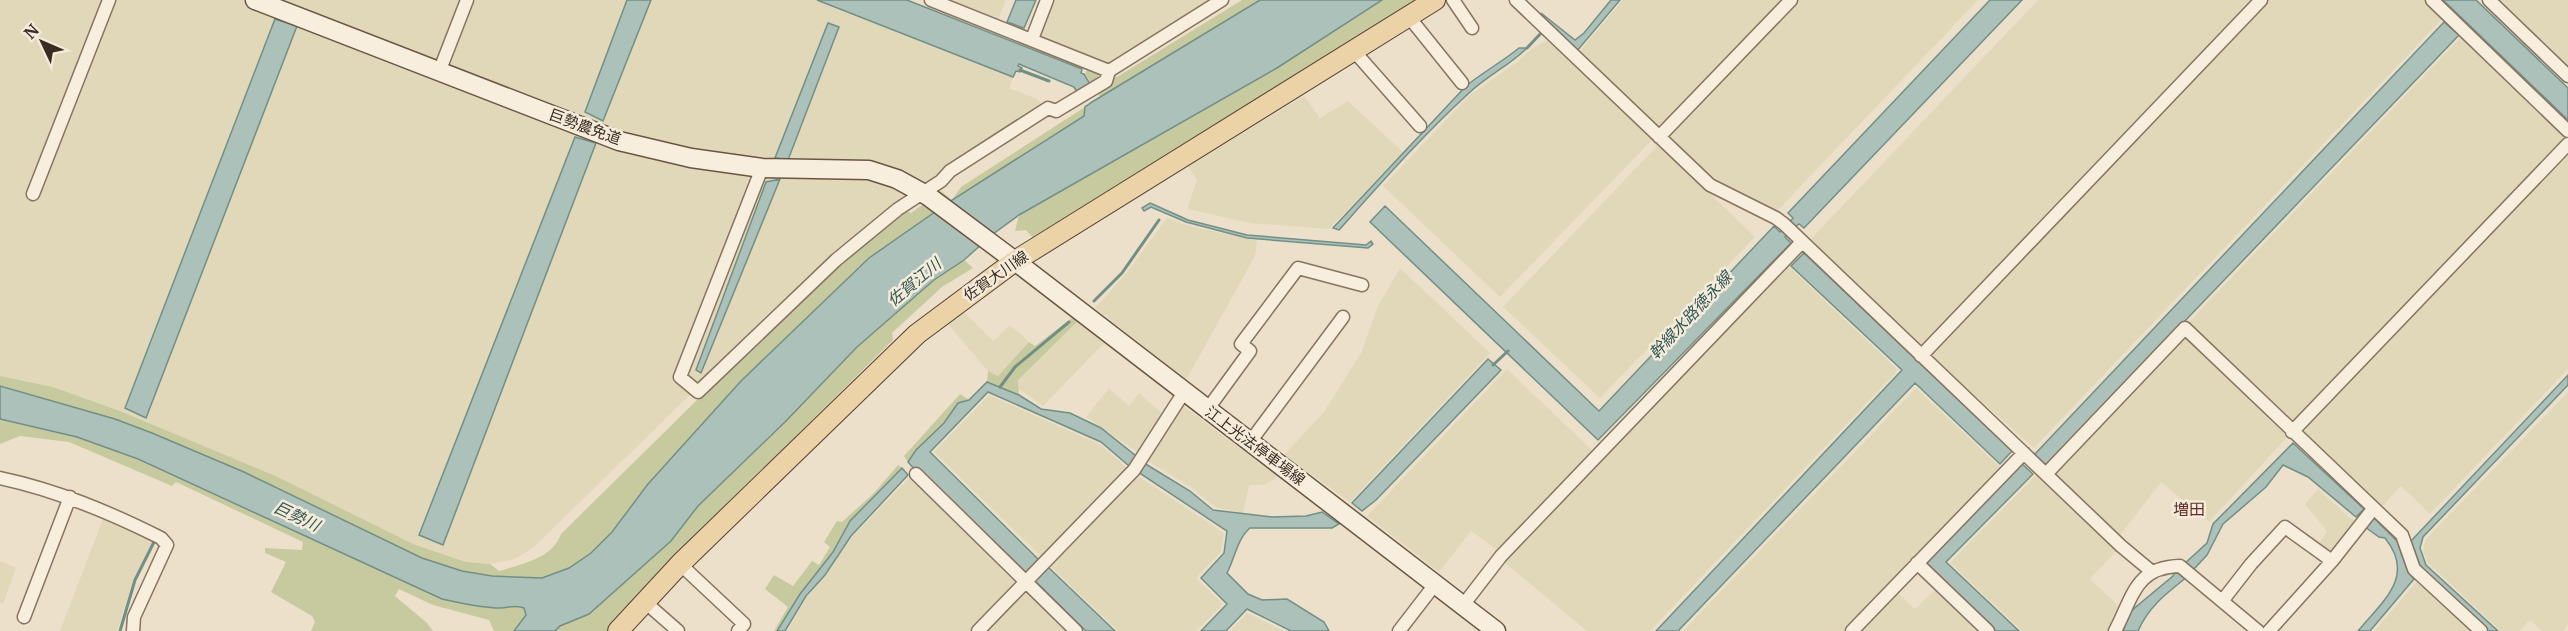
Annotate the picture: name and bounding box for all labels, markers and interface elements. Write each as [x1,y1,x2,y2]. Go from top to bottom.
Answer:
north arrow [12,12,72,72]
text: N [20,20,43,43]
street label: 巨勢農免道 [547,105,624,148]
street label: 佐賀大川線 [960,246,1032,305]
water label: 佐賀江川 [883,252,946,310]
water label: 幹線水路徳永線 [1644,266,1737,363]
street label: 江上光法停車場線 [1202,402,1309,489]
water label: 巨勢川 [271,497,325,536]
district label: 増田 [2173,499,2205,519]

